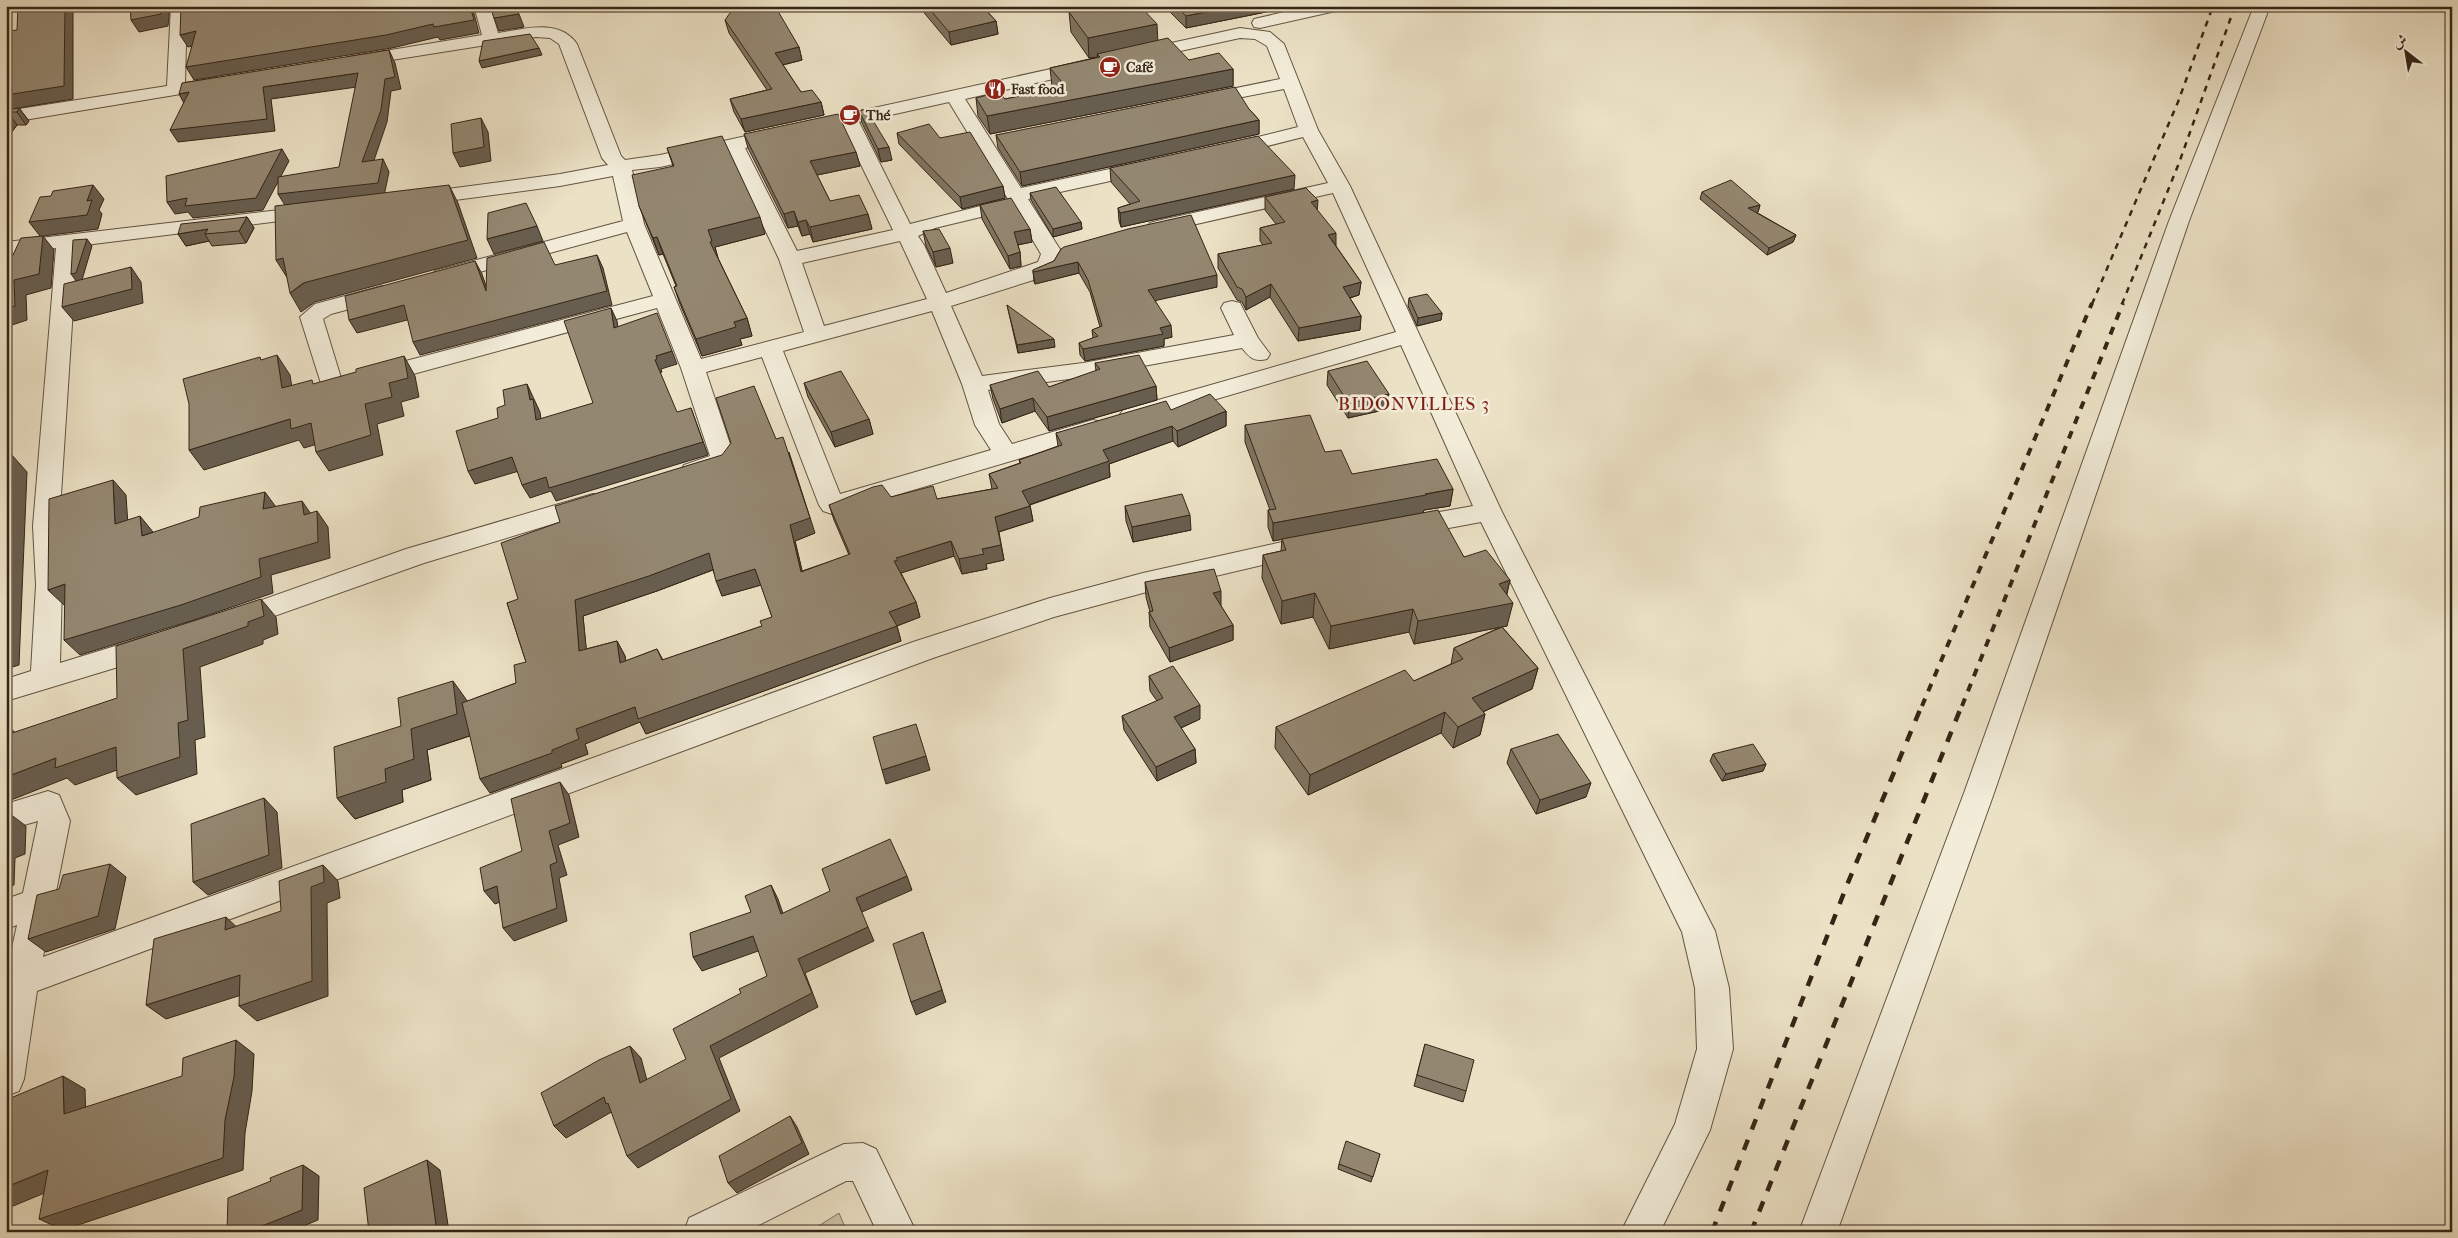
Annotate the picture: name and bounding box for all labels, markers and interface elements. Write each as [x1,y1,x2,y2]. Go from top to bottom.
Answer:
north arrow [2380,28,2430,78]
text: ش [2389,30,2410,52]
cafe icon: Café [1098,55,1122,79]
place label: Café [1126,59,1153,76]
restaurant icon: Fast food [983,77,1007,101]
place label: Fast food [1010,81,1066,98]
cafe icon: Thé [838,103,862,127]
place label: Thé [865,107,891,124]
district label: BIDONVILLES 3 [1338,393,1490,415]

